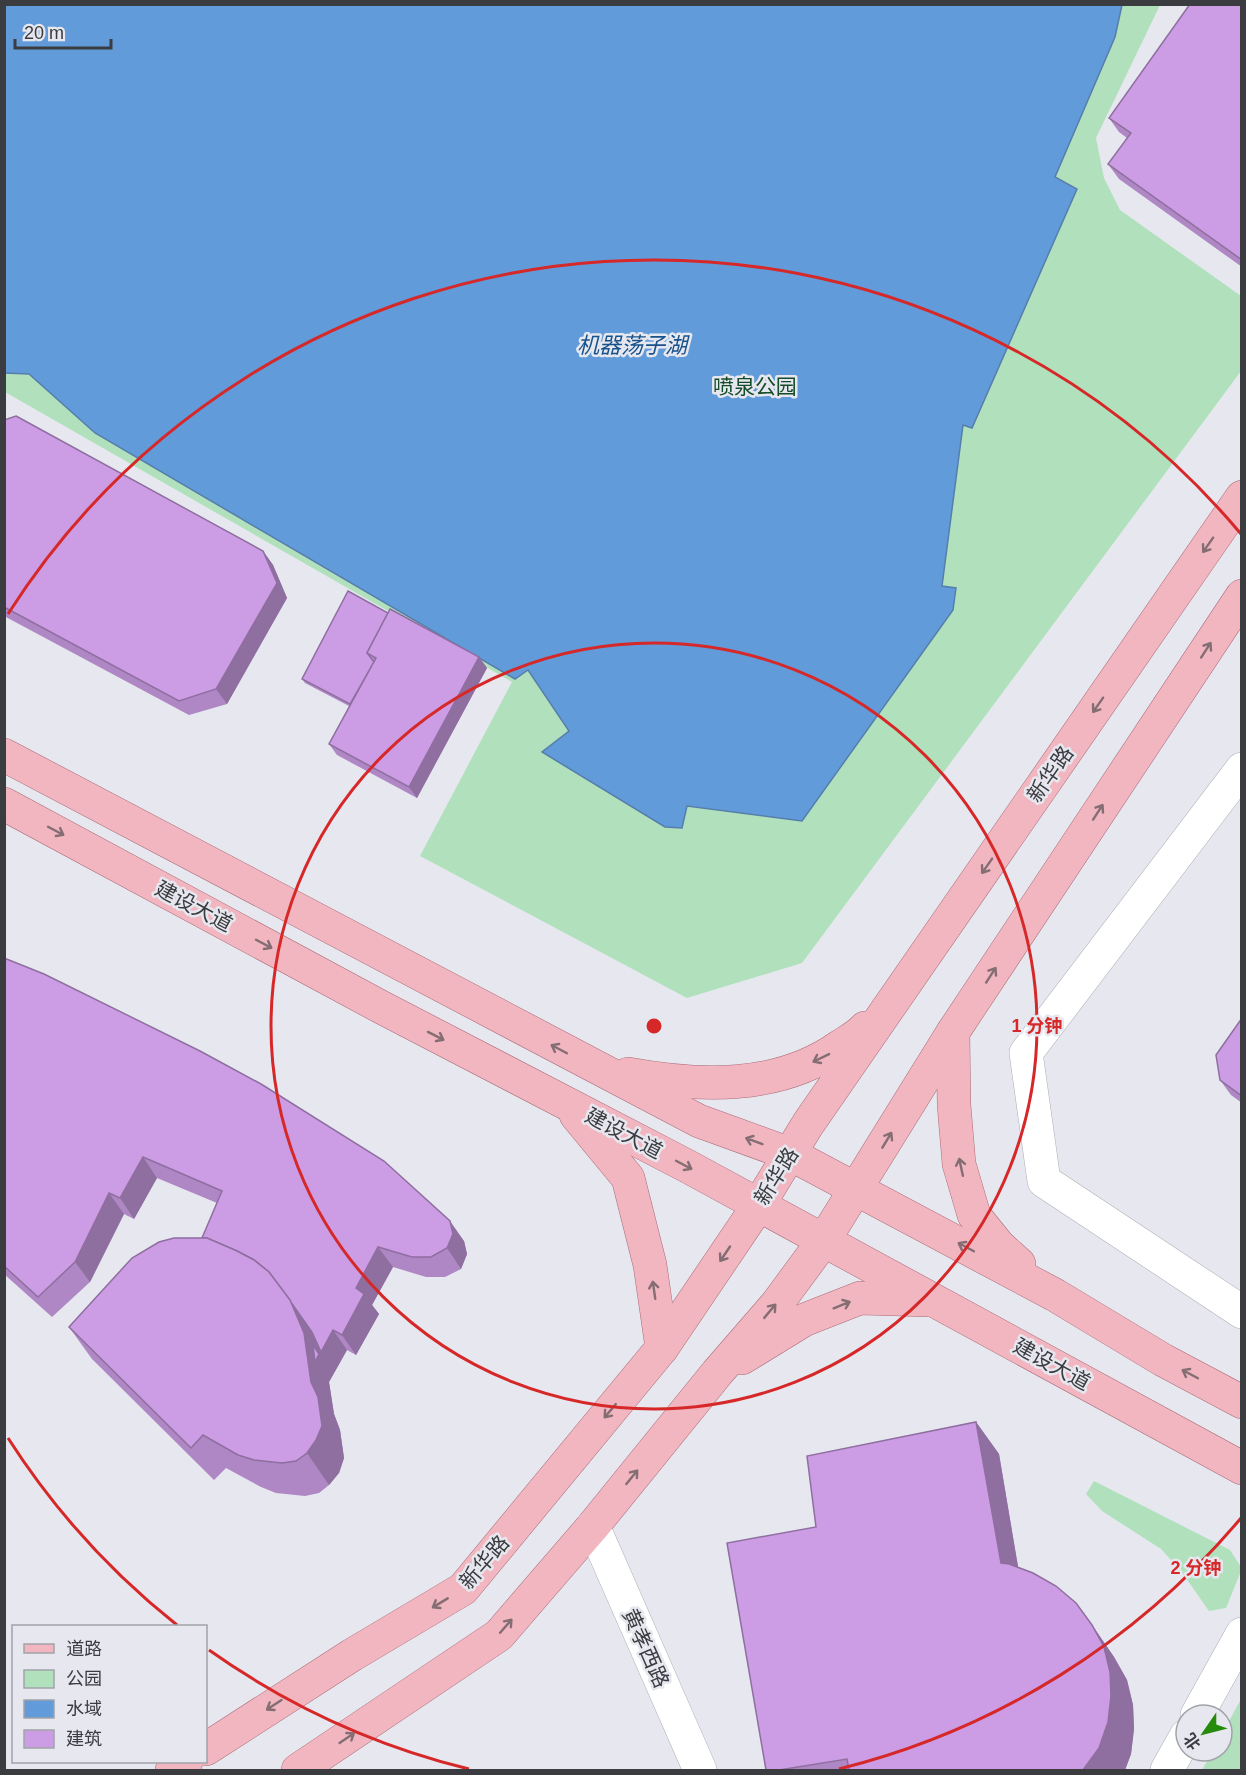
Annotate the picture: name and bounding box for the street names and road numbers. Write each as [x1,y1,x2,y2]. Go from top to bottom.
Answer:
street label: 新华路 [1023,742,1077,806]
street label: 建设大道 [152,876,236,936]
street label: 建设大道 [582,1103,666,1163]
street label: 新华路 [750,1143,802,1209]
street label: 建设大道 [1010,1334,1094,1394]
street label: 新华路 [455,1531,513,1593]
street label: 黄孝西路 [618,1605,674,1691]

